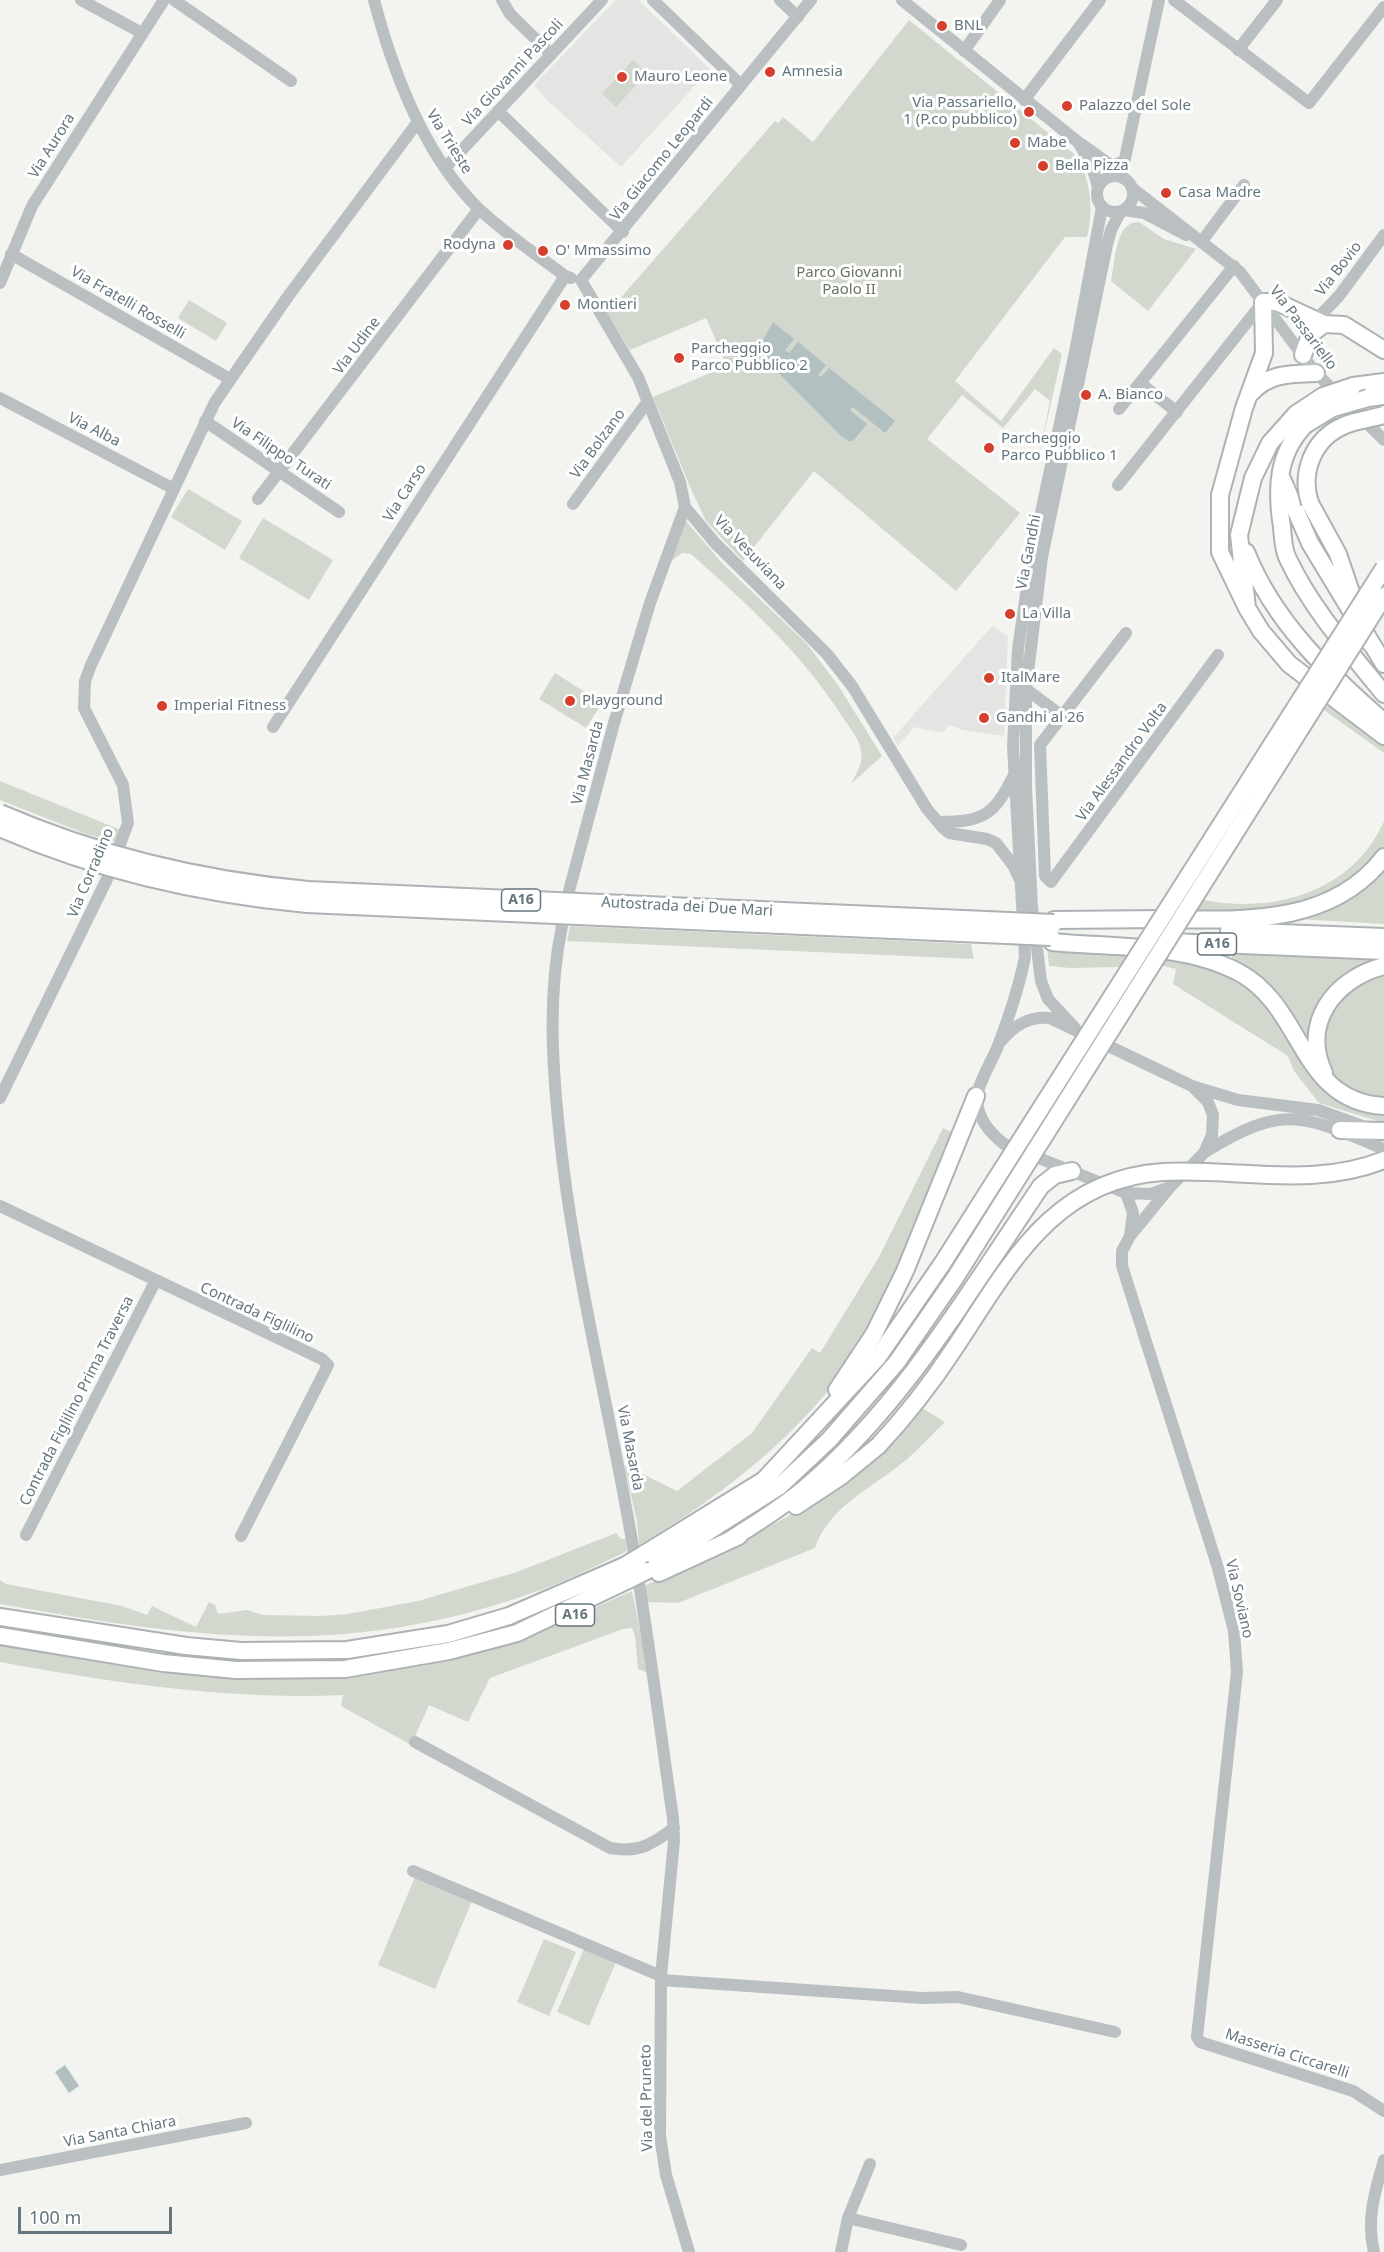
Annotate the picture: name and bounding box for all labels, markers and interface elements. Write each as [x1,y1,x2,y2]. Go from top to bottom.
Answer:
street label: Via Giovanni Pascoli [459,16,567,130]
place label: BNL [954,17,983,35]
marker: BNL [935,19,949,33]
place label: Amnesia [782,63,843,81]
marker: Amnesia [763,65,777,79]
place label: Mauro Leone [634,68,727,86]
marker: Mauro Leone [615,70,629,84]
street label: Via Giacomo Leopardi [607,94,717,224]
place label: Via Passariello, 1 (P.co pubblico) [903,94,1017,129]
place label: Palazzo del Sole [1079,97,1191,115]
marker: Palazzo del Sole [1060,99,1074,113]
marker: Via Passariello, 1 (P.co pubblico) [1022,105,1036,119]
street label: Via Trieste [422,107,476,177]
street label: Via Aurora [25,110,79,182]
place label: Mabe [1027,134,1067,152]
marker: Mabe [1008,136,1022,150]
place label: Bella Pizza [1055,157,1129,175]
marker: Bella Pizza [1036,159,1050,173]
place label: Casa Madre [1178,184,1261,202]
marker: Casa Madre [1159,186,1173,200]
place label: Rodyna [443,236,496,254]
marker: Rodyna [501,238,515,252]
street label: Via Bovio [1312,238,1366,300]
place label: O' Mmassimo [555,242,651,260]
marker: O' Mmassimo [536,244,550,258]
street label: Via Fratelli Rosselli [67,263,189,343]
park label: Parco Giovanni Paolo II [796,264,902,299]
street label: Via Passariello [1265,282,1341,374]
place label: Montieri [577,296,637,314]
marker: Montieri [558,298,572,312]
street label: Via Udine [330,314,384,378]
place label: Parcheggio Parco Pubblico 2 [691,340,808,375]
marker: Parcheggio Parco Pubblico 2 [672,351,686,365]
place label: A. Bianco [1098,386,1163,404]
marker: A. Bianco [1079,388,1093,402]
street label: Via Bolzano [567,406,629,482]
street label: Via Alba [65,409,123,451]
street label: Via Filippo Turati [228,414,334,494]
place label: Parcheggio Parco Pubblico 1 [1001,430,1118,465]
marker: Parcheggio Parco Pubblico 1 [982,441,996,455]
street label: Via Carso [380,461,430,525]
street label: Via Vesuviana [710,512,790,594]
street label: Via Gandhi [1013,513,1045,591]
place label: La Villa [1022,605,1071,623]
marker: La Villa [1003,607,1017,621]
place label: ItalMare [1001,669,1060,687]
marker: ItalMare [982,671,996,685]
place label: Playground [582,692,663,710]
marker: Playground [563,694,577,708]
place label: Imperial Fitness [174,697,286,715]
marker: Imperial Fitness [155,699,169,713]
street label: Via Alessandro Volta [1073,699,1171,825]
place label: Gandhi al 26 [996,709,1084,727]
marker: Gandhi al 26 [977,711,991,725]
street label: Via Masarda [568,719,608,807]
street label: Via Corradino [64,825,118,921]
road number: A16 [502,889,540,911]
street label: Autostrada dei Due Mari [601,894,773,920]
road number: A16 [1198,933,1236,955]
street label: Contrada Figlilino [197,1279,317,1347]
street label: Contrada Figlilino Prima Traversa [16,1293,138,1509]
street label: Via Masarda [613,1404,647,1492]
street label: Via Soviano [1221,1558,1257,1640]
road number: A16 [556,1604,594,1626]
street label: Masseria Ciccarelli [1223,2025,1351,2083]
street label: Via del Pruneto [637,2044,657,2152]
street label: Via Santa Chiara [62,2112,178,2152]
scale bar [21,2195,176,2233]
text: 100 m [29,2205,81,2229]

